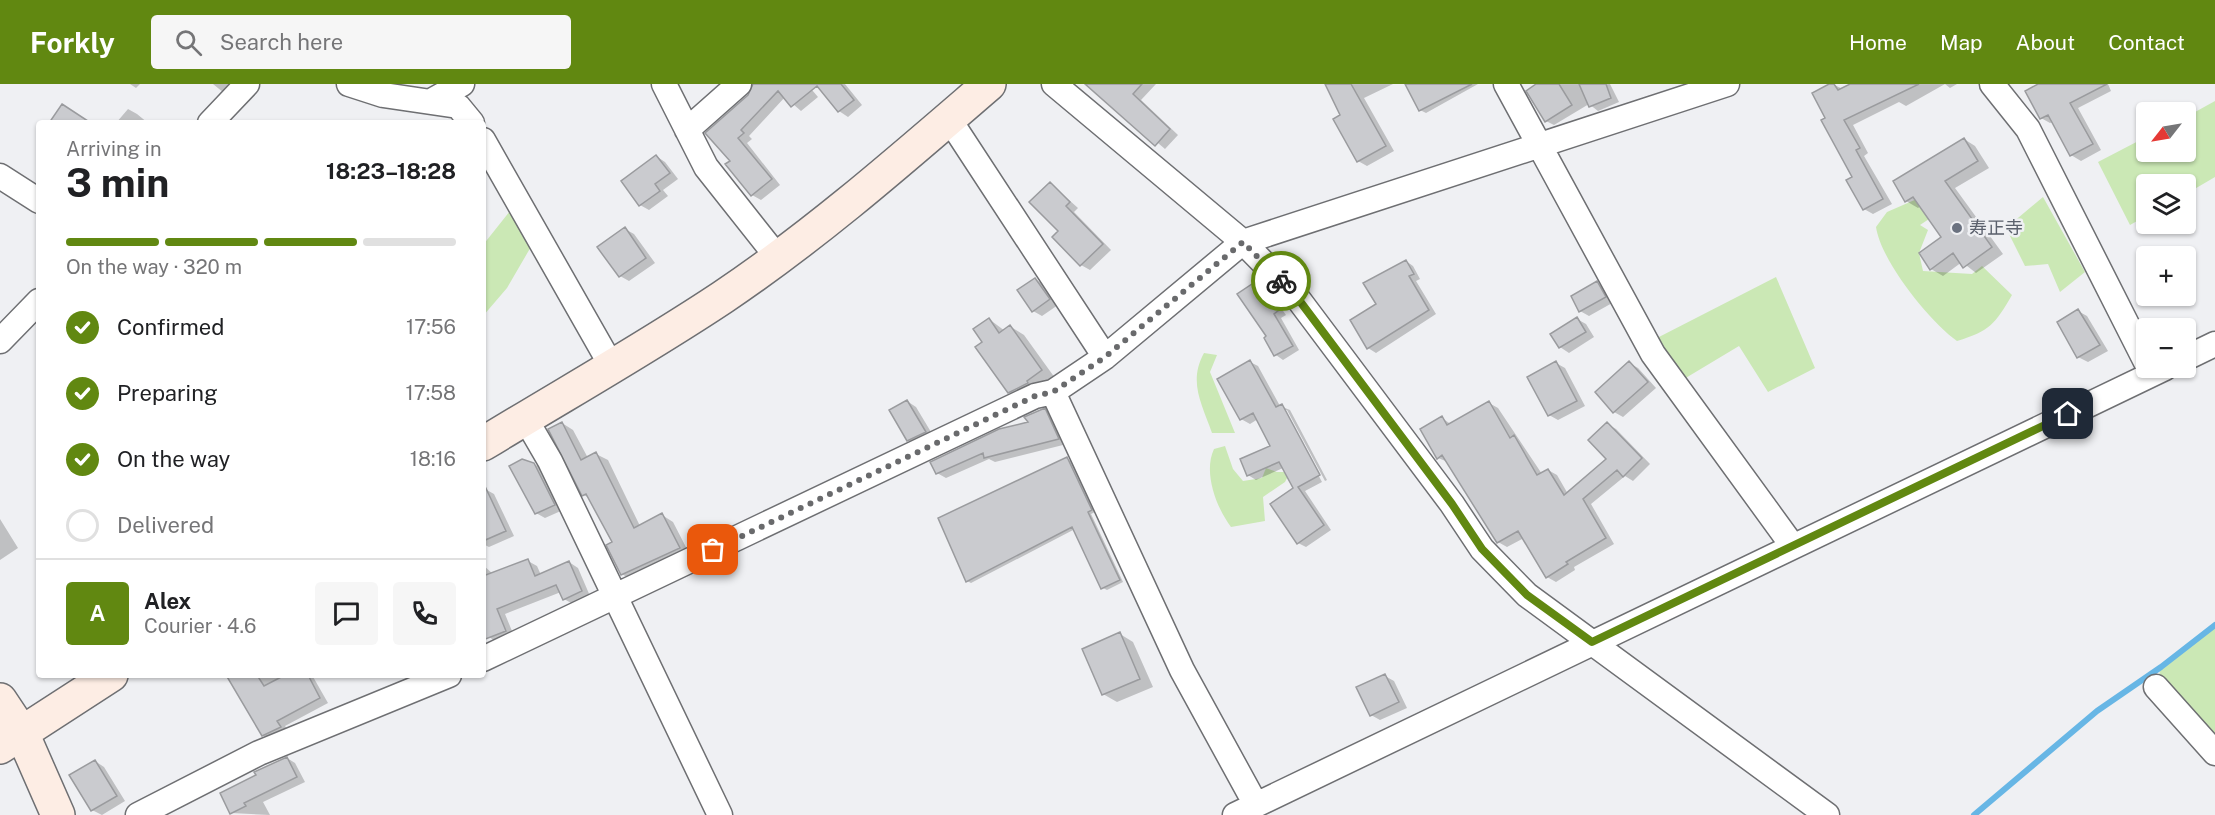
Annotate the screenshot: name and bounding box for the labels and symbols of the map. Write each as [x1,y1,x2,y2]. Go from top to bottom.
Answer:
north arrow [2136,102,2196,162]
place label: 寿正寺 [1969,217,2023,238]
marker: 寿正寺 [1950,221,1964,235]
courier [1251,251,1311,311]
pin [2042,388,2093,439]
pin [687,524,738,575]

